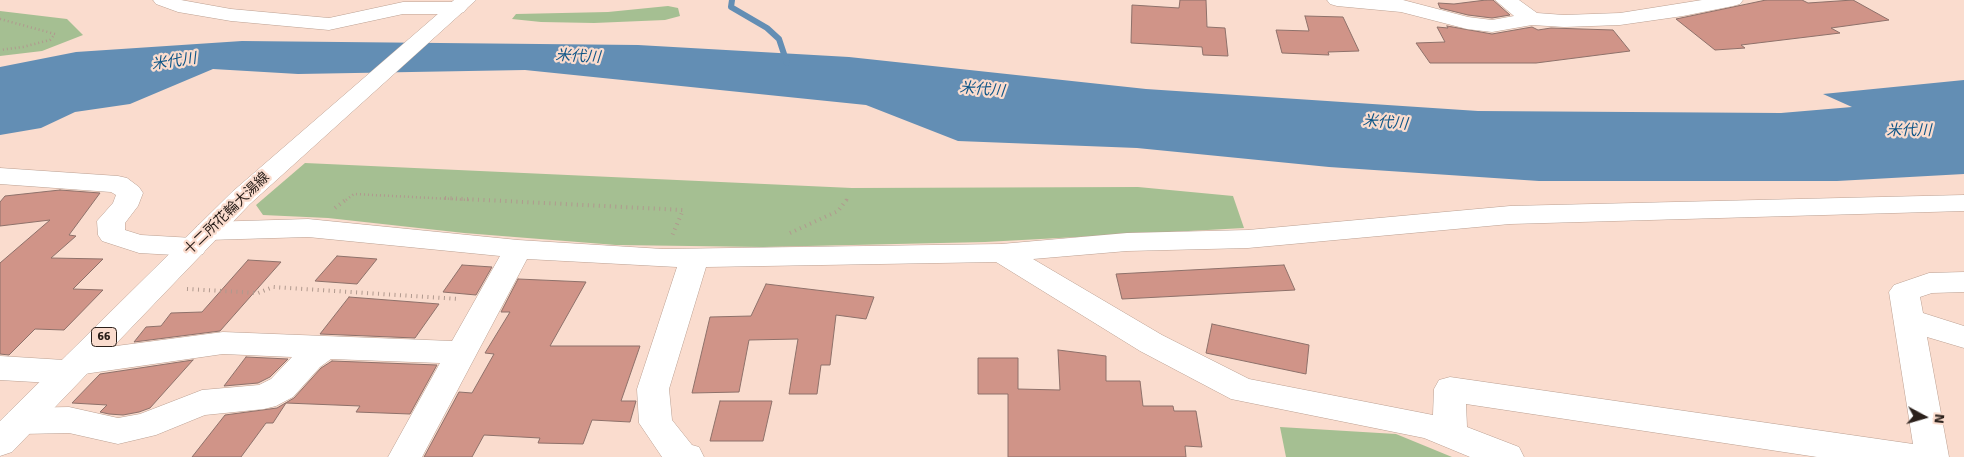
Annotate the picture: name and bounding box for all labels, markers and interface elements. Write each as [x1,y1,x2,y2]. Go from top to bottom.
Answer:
water label: 米代川 [555,47,601,67]
water label: 米代川 [150,50,198,74]
water label: 米代川 [959,79,1005,101]
water label: 米代川 [1362,112,1408,134]
water label: 米代川 [1887,122,1931,140]
street label: 十二所花輪大湯線 [181,169,273,259]
road number: 66 [92,328,116,347]
north arrow [1899,392,1949,442]
text: N [1930,413,1948,424]

